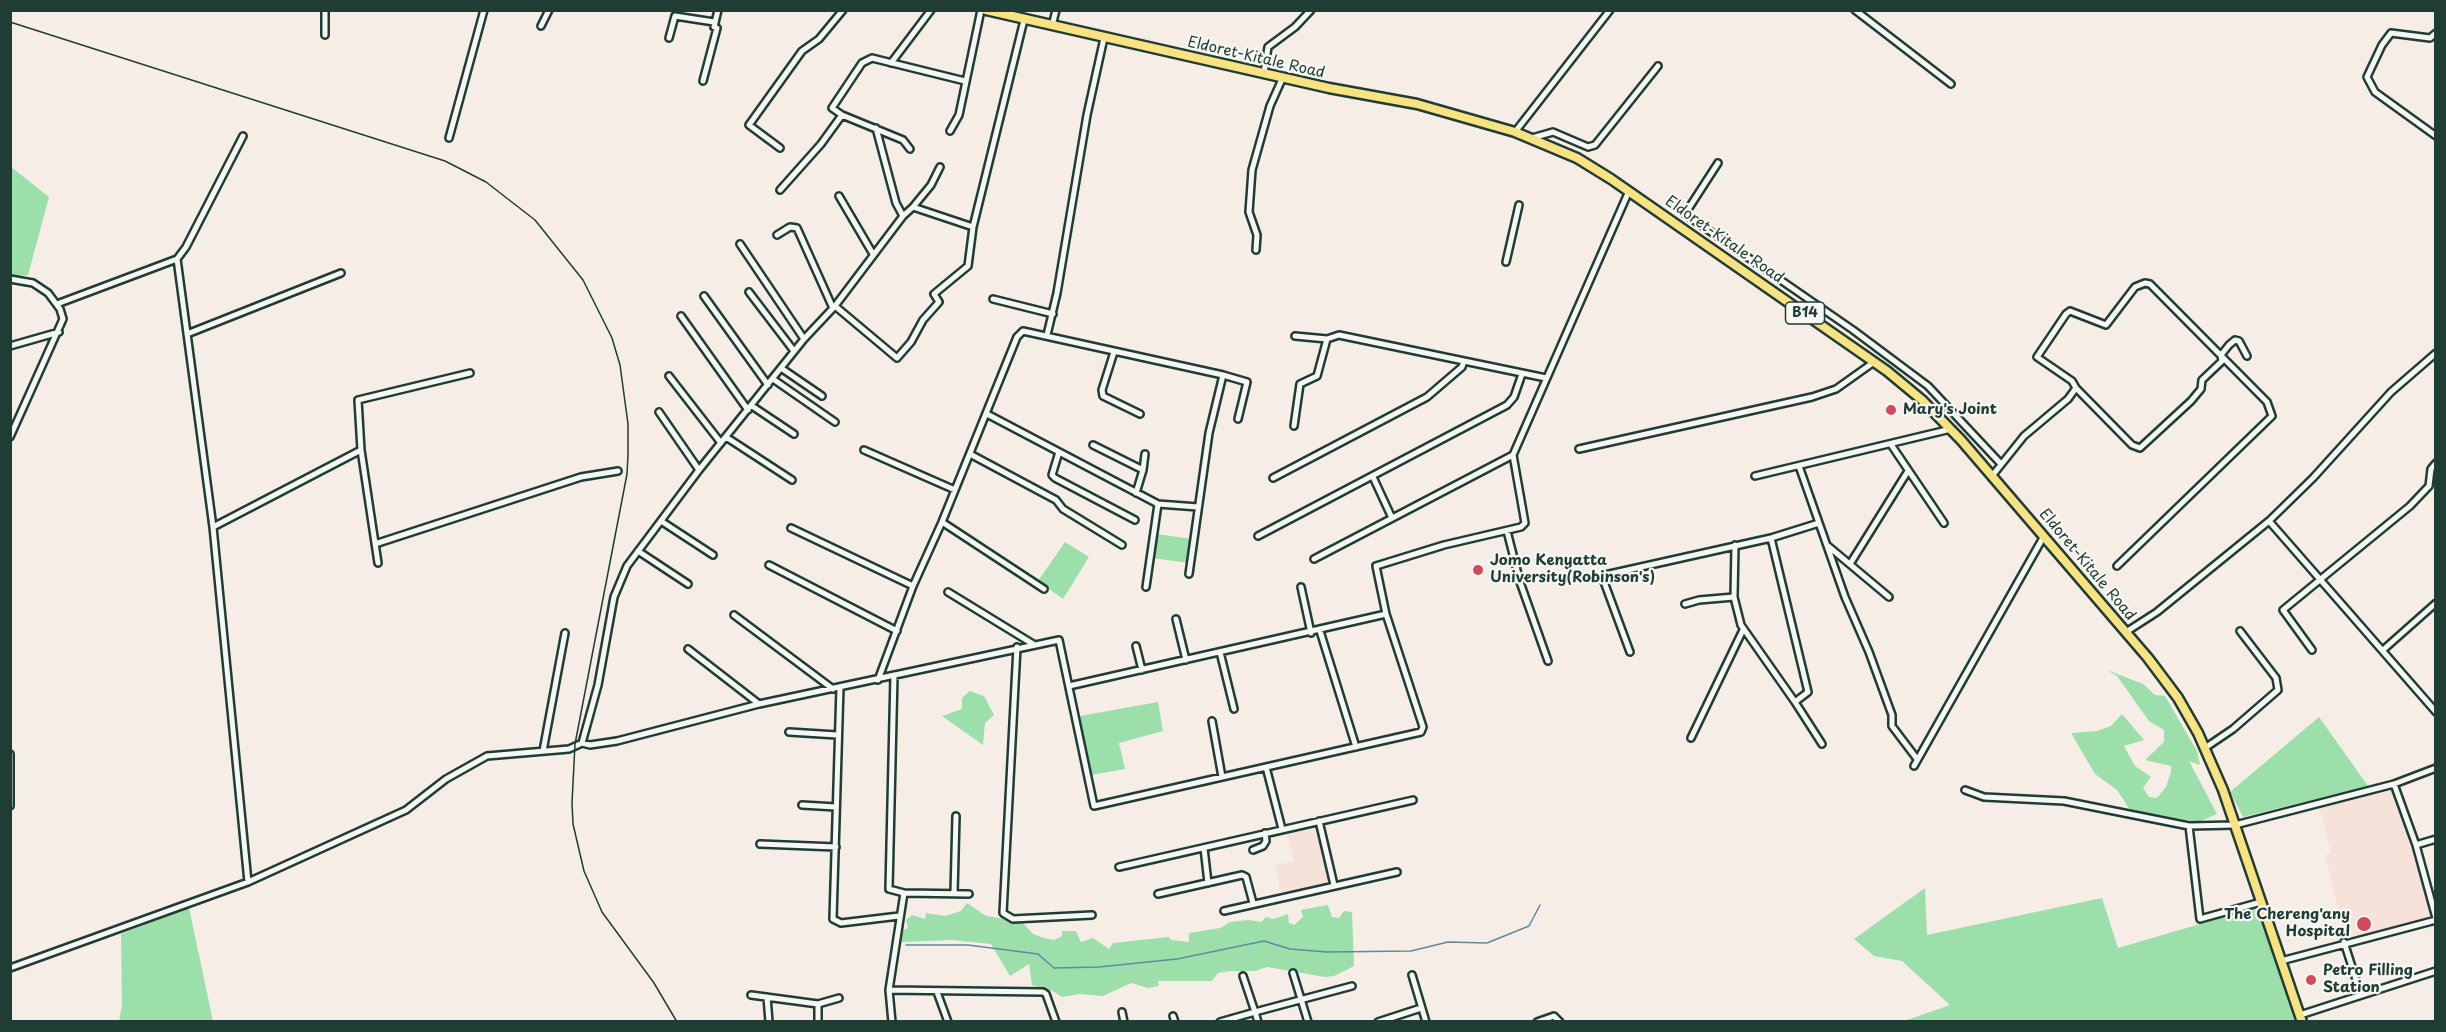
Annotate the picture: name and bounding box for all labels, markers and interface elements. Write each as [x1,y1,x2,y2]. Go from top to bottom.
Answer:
street label: Eldoret-Kitale Road [1186,33,1326,83]
street label: Eldoret-Kitale Road [1661,192,1787,288]
road number: B14 [1786,302,1824,324]
place label: Mary's Joint [1903,401,1997,419]
marker: Mary's Joint [1884,403,1898,417]
street label: Eldoret-Kitale Road [2035,505,2139,625]
place label: Jomo Kenyatta University(Robinson's) [1490,552,1655,587]
marker: Jomo Kenyatta University(Robinson's) [1471,563,1485,577]
place label: The Chereng'any Hospital [2224,906,2350,941]
marker: The Chereng'any Hospital [2355,915,2373,933]
place label: Petro Filling Station [2323,962,2413,997]
marker: Petro Filling Station [2304,973,2318,987]

